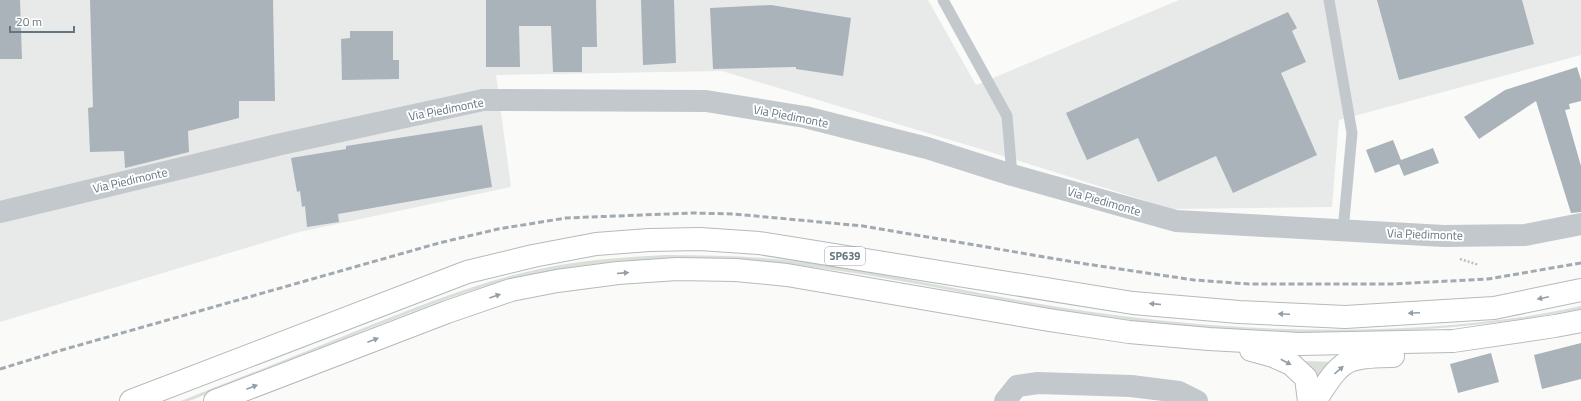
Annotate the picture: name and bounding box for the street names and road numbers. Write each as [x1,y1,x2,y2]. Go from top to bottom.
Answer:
street label: Via Piedimonte [407,92,485,126]
street label: Via Piedimonte [752,99,830,133]
street label: Via Piedimonte [91,162,169,198]
street label: Via Piedimonte [1065,181,1143,221]
street label: Via Piedimonte [1387,223,1463,245]
road number: SP639 [825,247,865,265]

